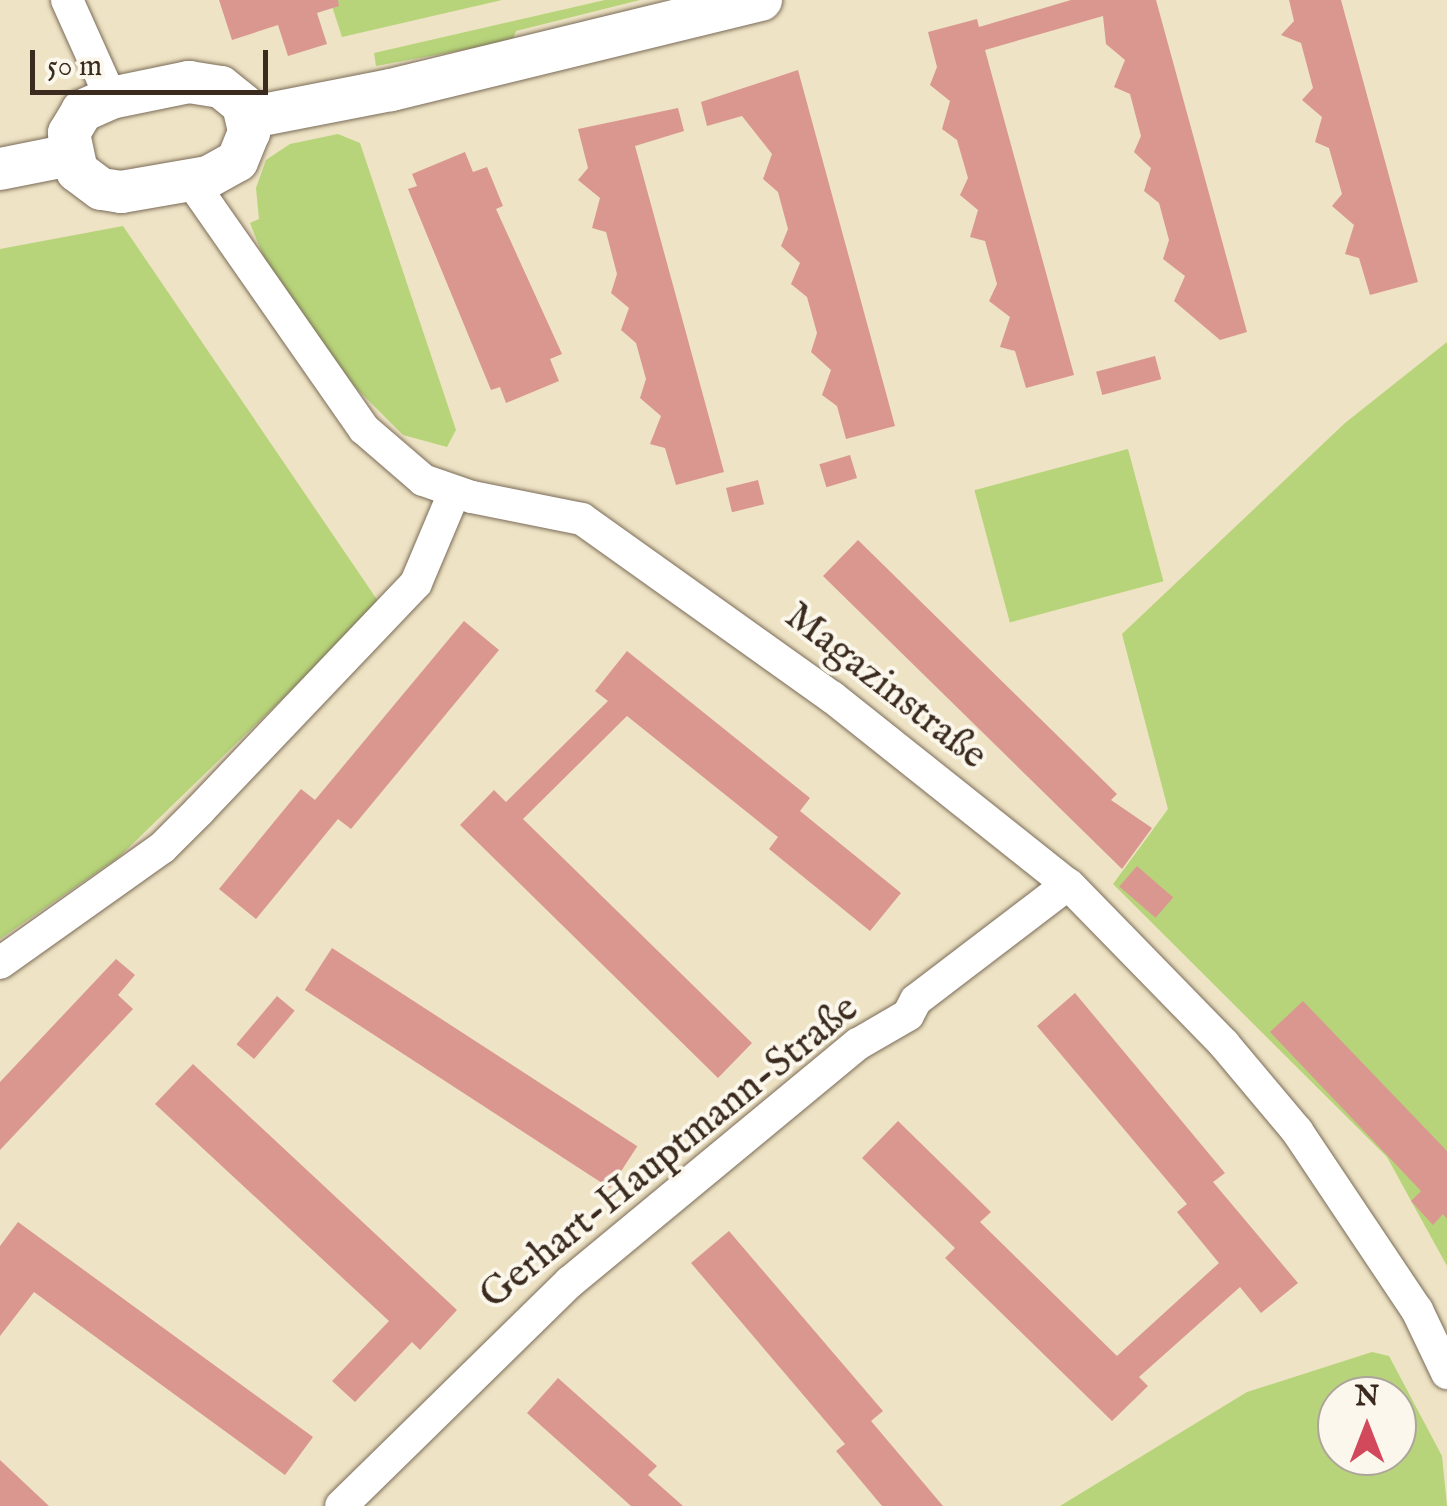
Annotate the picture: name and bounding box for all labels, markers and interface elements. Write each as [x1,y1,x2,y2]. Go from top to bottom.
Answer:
scale bar [35,30,272,92]
text: 50 m [47,48,102,86]
street label: Magazinstraße [774,593,996,781]
street label: Gerhart-Hauptmann-Straße [471,986,869,1320]
north arrow [1317,1376,1417,1476]
text: N [1355,1380,1379,1415]

